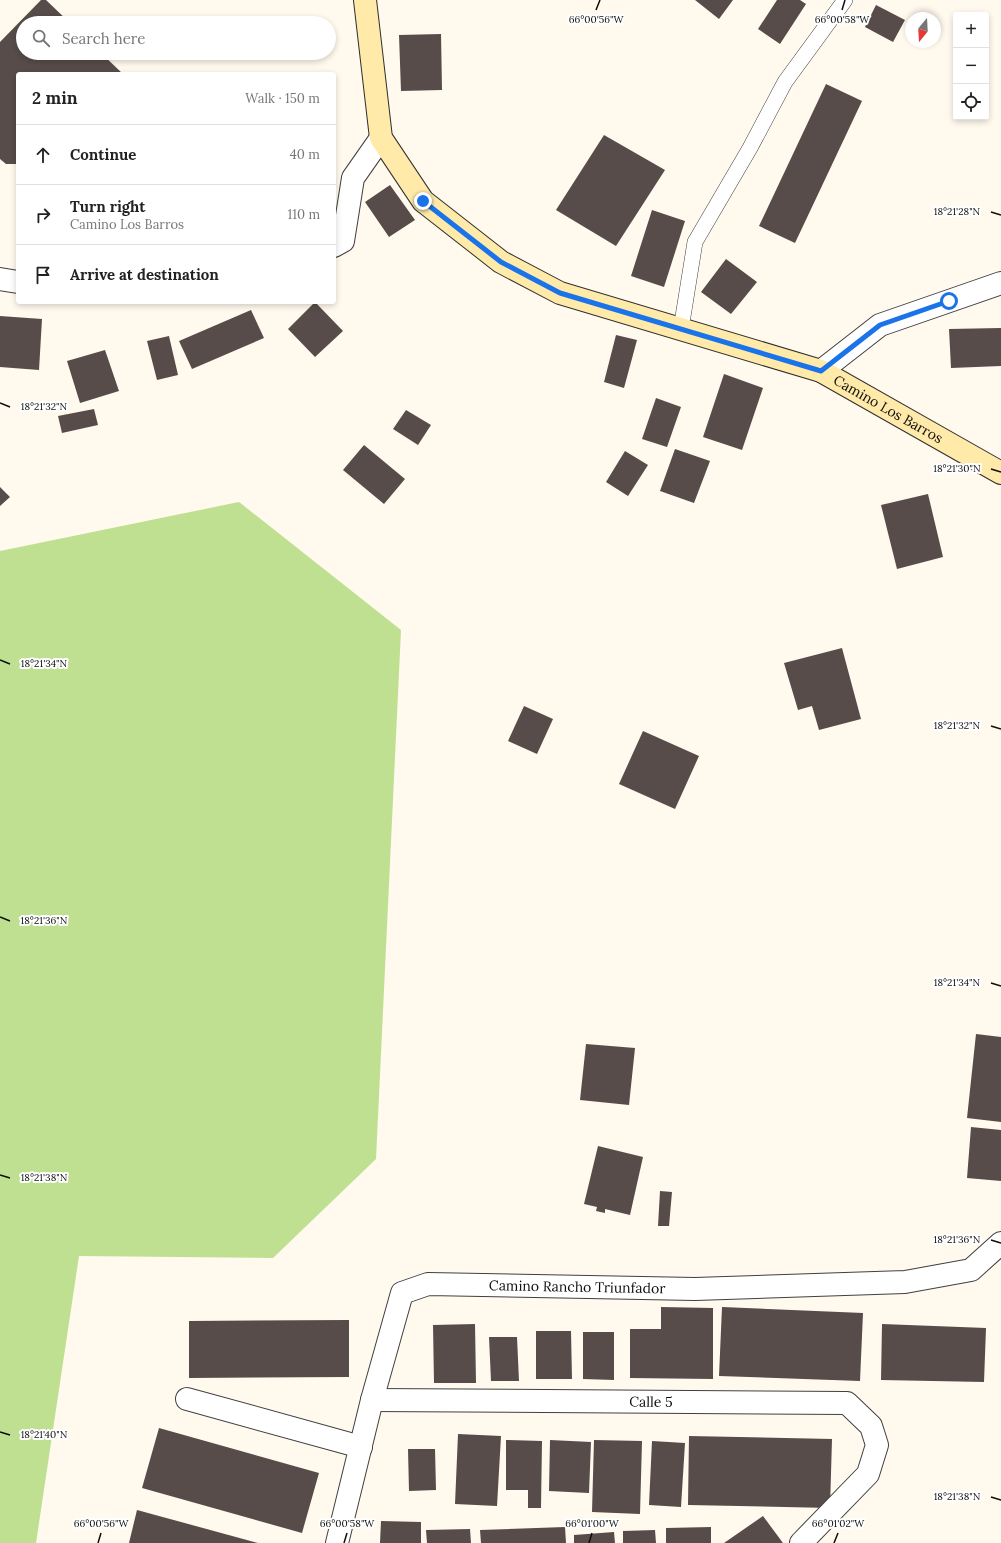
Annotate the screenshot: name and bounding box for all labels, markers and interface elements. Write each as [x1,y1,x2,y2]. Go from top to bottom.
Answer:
north arrow [905,12,941,48]
map controls [953,12,989,120]
button: + [953,12,989,48]
text: 66°00'56"W [569,13,624,26]
text: 66°00'58"W [815,13,870,26]
search box [16,16,336,60]
icon: search [30,27,52,49]
text: Search here [62,29,145,48]
button: − [953,48,989,84]
button: locate [953,84,989,120]
text: 2 min [32,87,78,109]
text: Walk · 150 m [245,90,320,107]
icon: ahead [32,144,54,166]
text: Continue [70,145,136,164]
text: 40 m [290,146,320,163]
route end [414,192,432,210]
text: Turn right [70,197,146,216]
icon: right [32,204,54,226]
text: 18°21'28"N [934,205,981,218]
text: 110 m [287,206,320,223]
text: Camino Los Barros [70,216,184,233]
icon: arrive [32,264,54,286]
text: Arrive at destination [70,265,219,284]
route start [940,292,958,310]
street label: Camino Los Barros [830,371,946,447]
text: 18°21'32"N [21,400,68,413]
text: 18°21'30"N [933,462,981,475]
text: 18°21'34"N [21,657,68,670]
text: 18°21'32"N [934,719,981,732]
text: 18°21'36"N [21,914,68,927]
text: 18°21'34"N [934,976,981,989]
text: 18°21'38"N [21,1171,68,1184]
text: 18°21'36"N [934,1233,981,1246]
street label: Camino Rancho Triunfador [489,1276,665,1297]
street label: Calle 5 [629,1393,673,1411]
text: 18°21'40"N [21,1428,68,1441]
text: 18°21'38"N [934,1490,981,1503]
text: 66°00'56"W [74,1517,129,1530]
text: 66°00'58"W [320,1517,375,1530]
text: 66°01'00"W [565,1517,620,1530]
text: 66°01'02"W [812,1517,865,1530]

